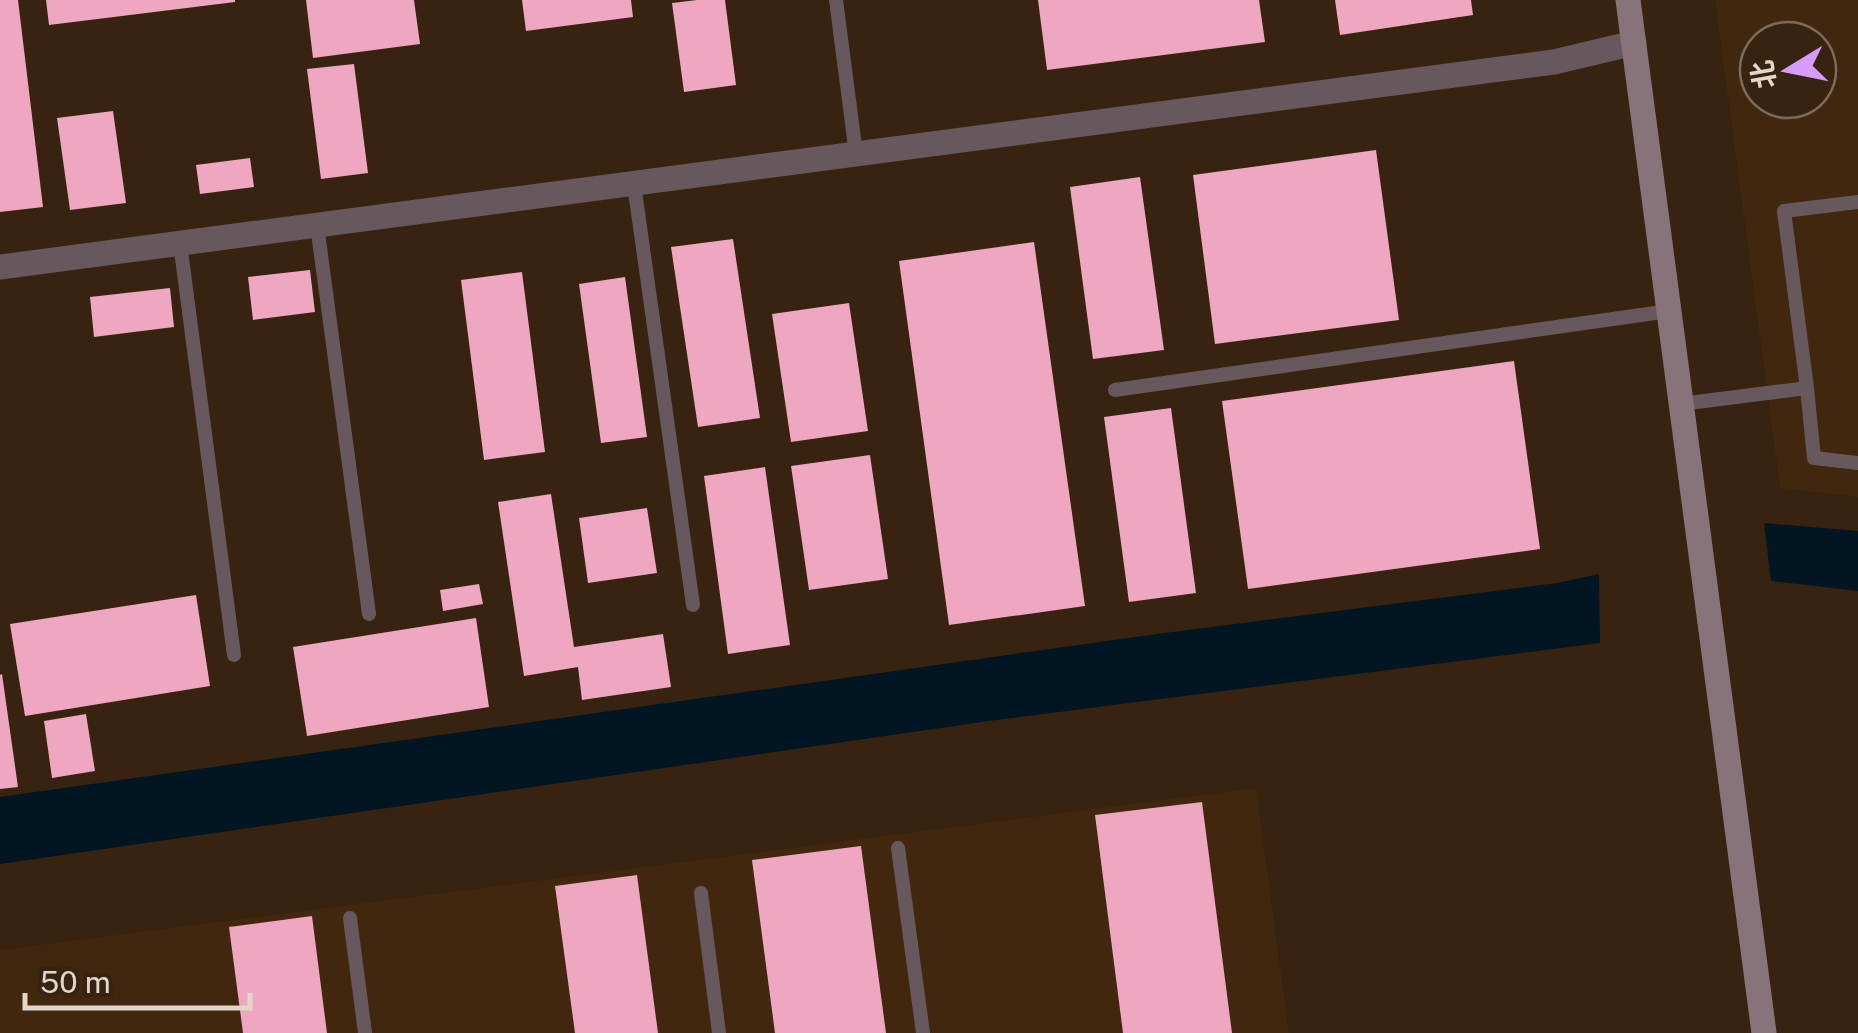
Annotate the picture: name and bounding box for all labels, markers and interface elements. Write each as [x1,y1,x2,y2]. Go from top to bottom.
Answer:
north arrow [1738,20,1838,120]
text: 北 [1744,58,1782,91]
scale bar [25,948,250,1010]
text: 50 m [40,964,111,1000]

